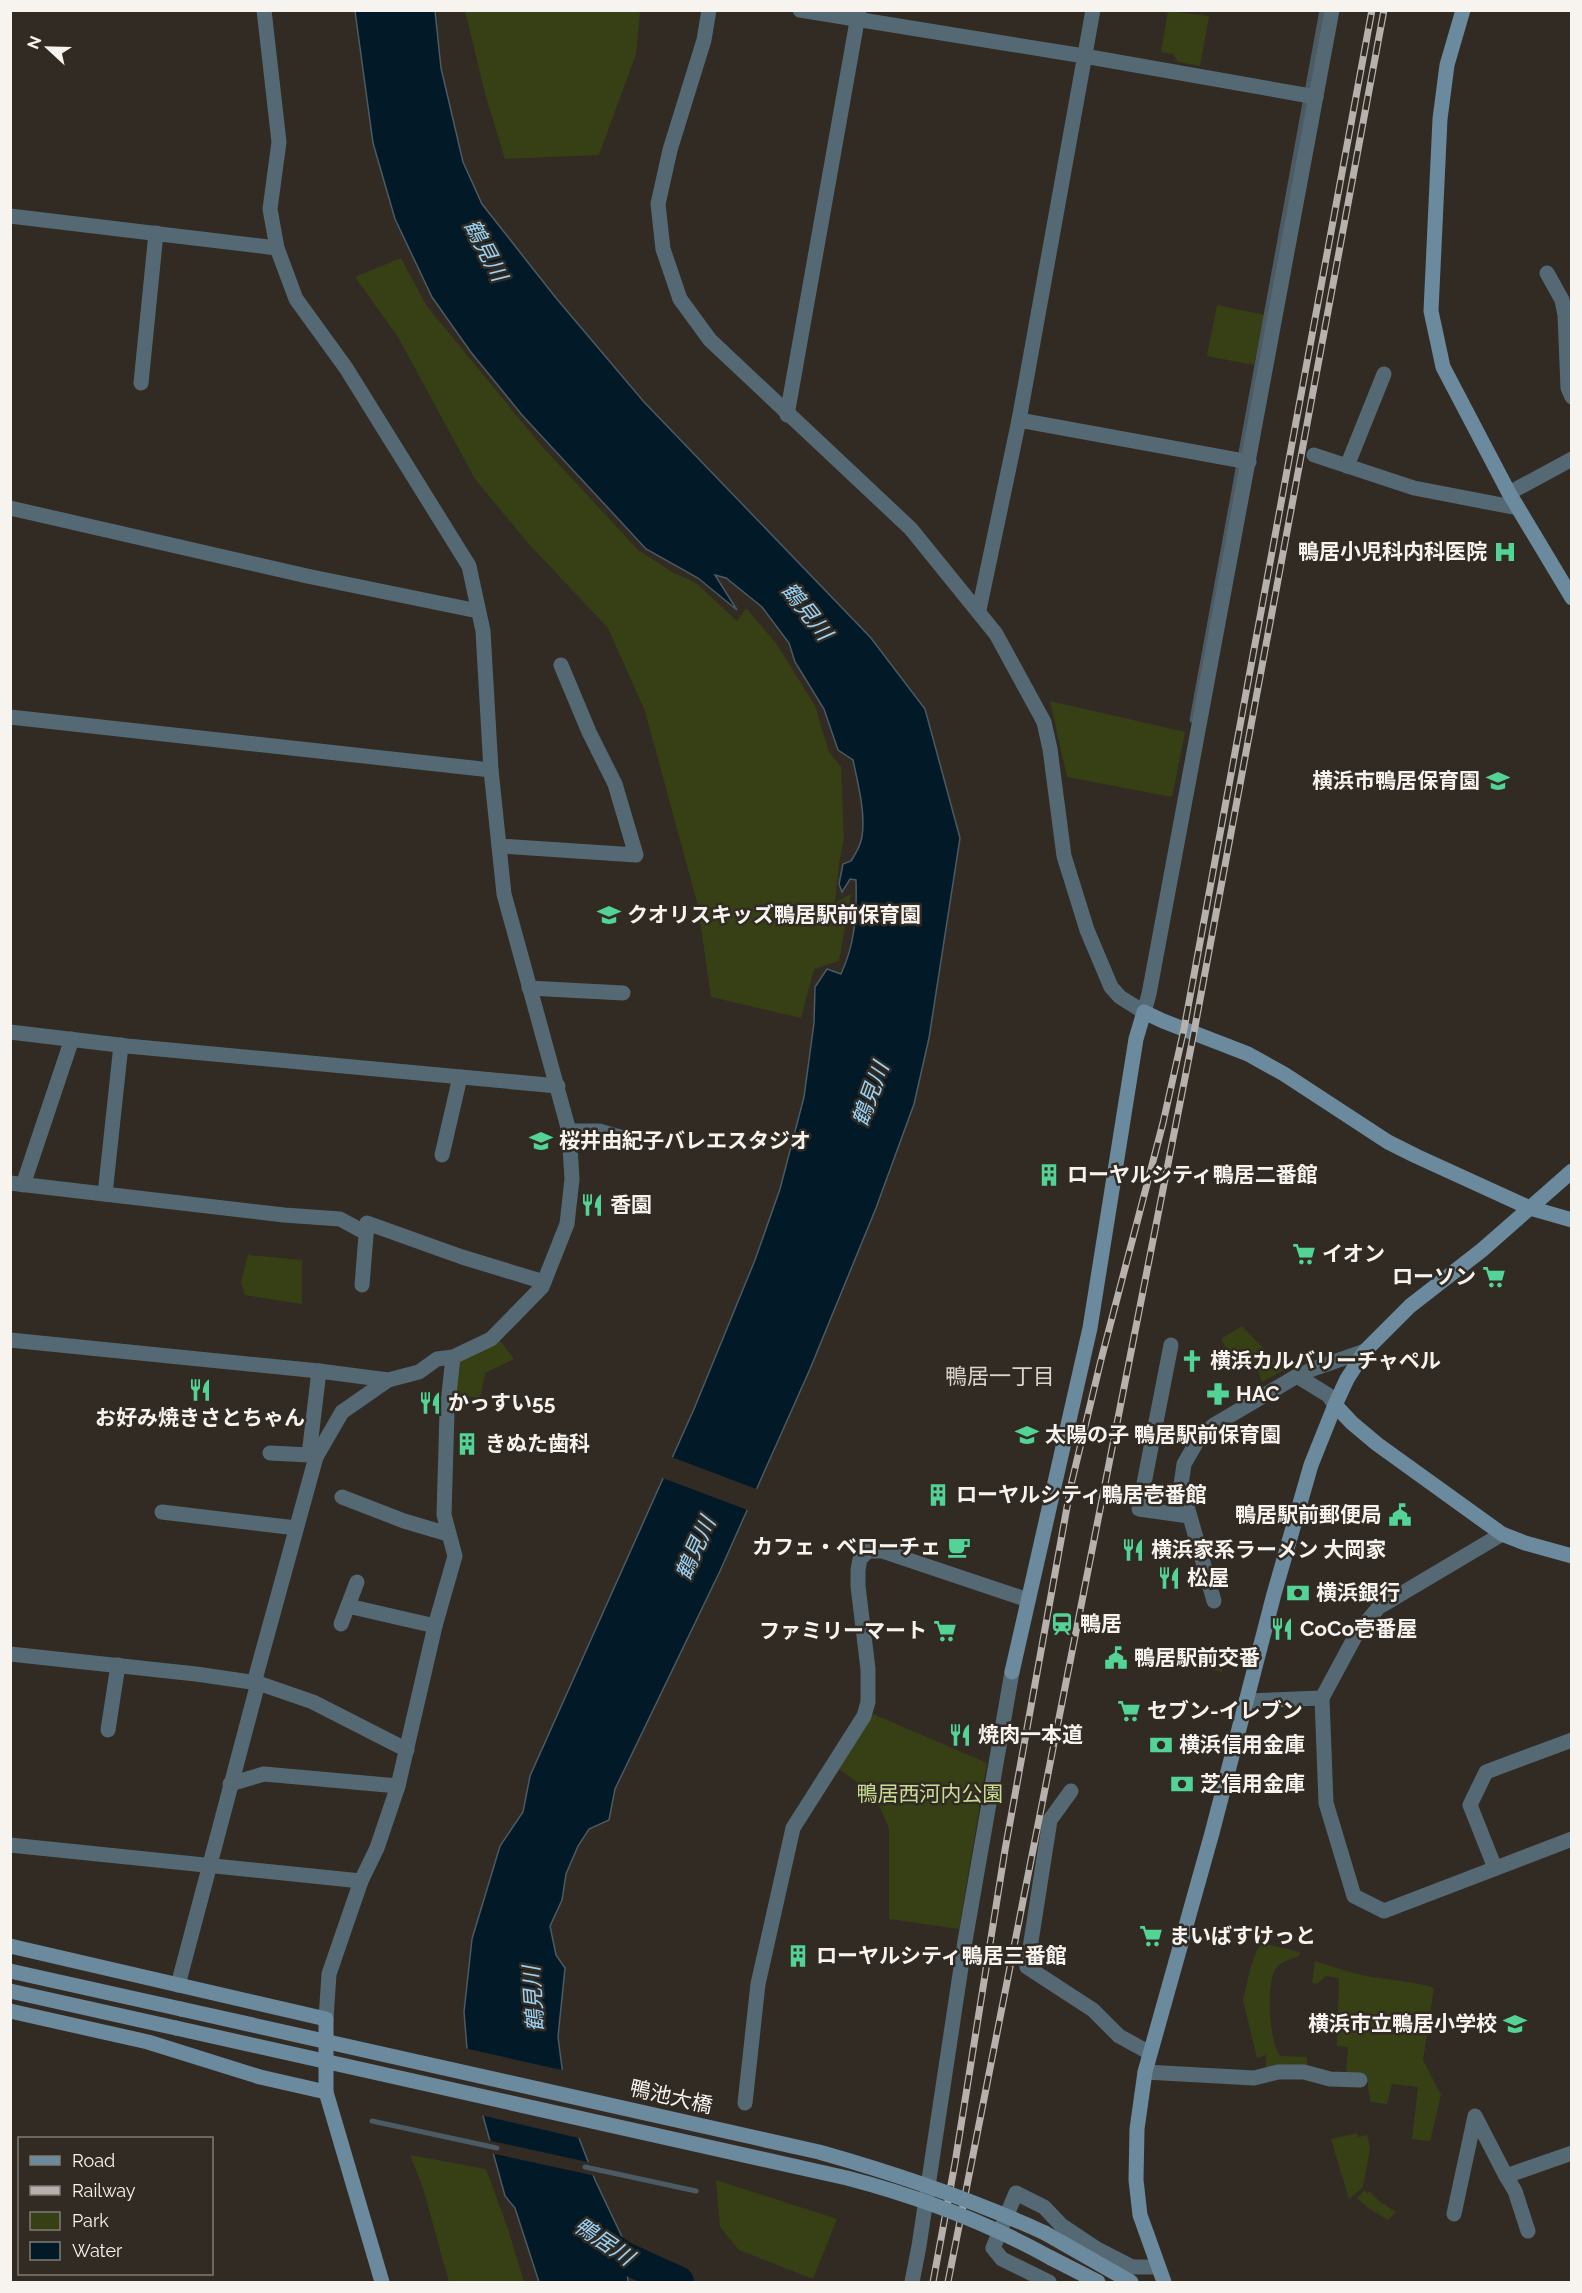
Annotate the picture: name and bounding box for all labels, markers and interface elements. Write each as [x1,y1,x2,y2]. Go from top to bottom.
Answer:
north arrow [18,18,78,78]
text: N [23,33,46,52]
water label: 鶴見川 [459,215,514,287]
place label: 鴨居小児科内科医院 [1298,539,1487,564]
hospital icon: 鴨居小児科内科医院 [1492,539,1518,565]
water label: 鶴見川 [776,577,839,647]
place label: 横浜市鴨居保育園 [1312,768,1480,793]
school or university icon: 横浜市鴨居保育園 [1485,768,1511,794]
school or university icon: クオリスキッズ鴨居駅前保育園 [596,902,622,928]
place label: クオリスキッズ鴨居駅前保育園 [627,902,921,927]
water label: 鶴見川 [846,1057,894,1129]
school or university icon: 桜井由紀子バレエスタジオ [528,1128,554,1154]
place label: 桜井由紀子バレエスタジオ [559,1128,811,1153]
building icon: ローヤルシティ鴨居二番館 [1036,1162,1062,1188]
place label: ローヤルシティ鴨居二番館 [1067,1162,1318,1187]
restaurant icon: 香園 [579,1192,605,1218]
place label: 香園 [610,1192,652,1217]
supermarket icon: イオン [1291,1241,1317,1267]
place label: イオン [1322,1241,1385,1266]
place label: ローソン [1392,1264,1476,1289]
supermarket icon: ローソン [1481,1264,1507,1290]
church icon: 横浜カルバリーチャペル [1179,1348,1205,1374]
place label: 横浜カルバリーチャペル [1210,1348,1441,1373]
district label: 鴨居一丁目 [945,1363,1055,1389]
restaurant icon: お好み焼きさとちゃん [187,1377,213,1403]
pharmacy icon: HAC [1205,1381,1231,1407]
place label: HAC [1236,1381,1280,1406]
restaurant icon: かっすい55 [417,1390,443,1416]
place label: かっすい55 [448,1390,555,1415]
place label: お好み焼きさとちゃん [95,1405,305,1430]
school or university icon: 太陽の子 鴨居駅前保育園 [1014,1422,1040,1448]
place label: 太陽の子 鴨居駅前保育園 [1045,1422,1281,1447]
building icon: きぬた歯科 [454,1431,480,1457]
place label: きぬた歯科 [485,1431,590,1456]
building icon: ローヤルシティ鴨居壱番館 [925,1482,951,1508]
place label: ローヤルシティ鴨居壱番館 [956,1482,1207,1507]
place label: 鴨居駅前郵便局 [1235,1502,1382,1527]
public building icon: 鴨居駅前郵便局 [1387,1502,1413,1528]
water label: 鶴見川 [670,1511,721,1583]
place label: カフェ・ベローチェ [752,1534,941,1559]
cafe icon: カフェ・ベローチェ [946,1534,972,1560]
restaurant icon: 横浜家系ラーメン 大岡家 [1120,1537,1146,1563]
place label: 横浜家系ラーメン 大岡家 [1151,1537,1386,1562]
restaurant icon: 松屋 [1156,1565,1182,1591]
place label: 松屋 [1187,1565,1229,1590]
bank icon: 横浜銀行 [1285,1580,1311,1606]
place label: 横浜銀行 [1316,1580,1400,1605]
station icon: 鴨居 [1049,1611,1075,1637]
place label: 鴨居 [1080,1611,1122,1636]
restaurant icon: CoCo壱番屋 [1269,1616,1295,1642]
place label: CoCo壱番屋 [1300,1616,1417,1641]
place label: ファミリーマート [759,1618,927,1643]
supermarket icon: ファミリーマート [932,1618,958,1644]
public building icon: 鴨居駅前交番 [1103,1645,1129,1671]
place label: 鴨居駅前交番 [1134,1645,1260,1670]
supermarket icon: セブン-イレブン [1116,1698,1142,1724]
place label: セブン-イレブン [1147,1698,1303,1723]
restaurant icon: 焼肉一本道 [947,1722,973,1748]
place label: 焼肉一本道 [978,1722,1083,1747]
bank icon: 横浜信用金庫 [1148,1732,1174,1758]
place label: 横浜信用金庫 [1179,1732,1305,1757]
bank icon: 芝信用金庫 [1169,1771,1195,1797]
place label: 芝信用金庫 [1200,1771,1305,1796]
park label: 鴨居西河内公園 [857,1781,1004,1806]
supermarket icon: まいばすけっと [1138,1923,1164,1949]
place label: まいばすけっと [1169,1923,1316,1948]
building icon: ローヤルシティ鴨居三番館 [785,1943,811,1969]
place label: ローヤルシティ鴨居三番館 [816,1943,1067,1968]
water label: 鶴見川 [518,1963,548,2033]
place label: 横浜市立鴨居小学校 [1308,2011,1497,2036]
school or university icon: 横浜市立鴨居小学校 [1502,2011,1528,2037]
street label: 鴨池大橋 [627,2075,715,2118]
legend [18,2137,213,2275]
text: Road [72,2150,115,2171]
text: Railway [72,2180,136,2201]
text: Park [72,2210,109,2231]
water label: 鴨居川 [569,2212,640,2271]
text: Water [72,2240,123,2261]

